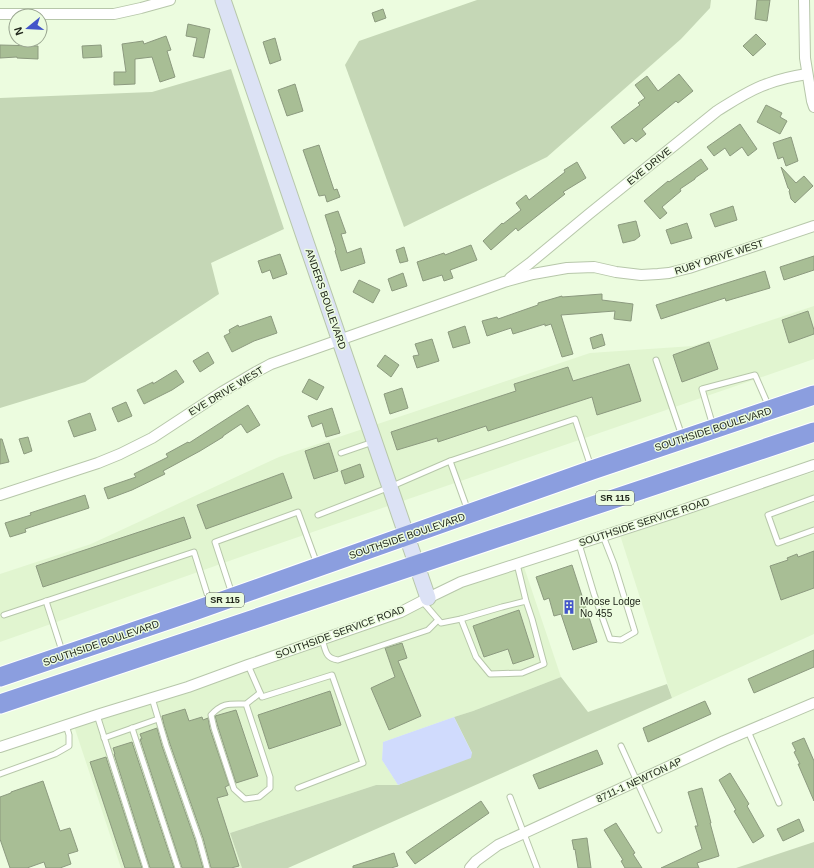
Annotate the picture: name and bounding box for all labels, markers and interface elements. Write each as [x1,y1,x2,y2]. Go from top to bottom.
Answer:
north arrow [8,8,48,48]
text: N [12,25,25,37]
street label: EVE DRIVE [625,145,673,187]
street label: RUBY DRIVE WEST [673,237,765,277]
street label: ANDERS BOULEVARD [304,247,348,351]
street label: EVE DRIVE WEST [187,364,265,418]
street label: SOUTHSIDE BOULEVARD [653,405,773,453]
road number: SR 115 [596,491,634,505]
street label: SOUTHSIDE SERVICE ROAD [577,496,711,548]
street label: SOUTHSIDE BOULEVARD [348,511,466,561]
road number: SR 115 [206,593,244,607]
place label: Moose Lodge No 455 [580,596,641,619]
building icon: Moose Lodge No 455 [561,599,577,615]
street label: SOUTHSIDE SERVICE ROAD [274,603,406,661]
street label: SOUTHSIDE BOULEVARD [42,618,160,668]
street label: 8711-1 NEWTON AP [595,755,684,805]

